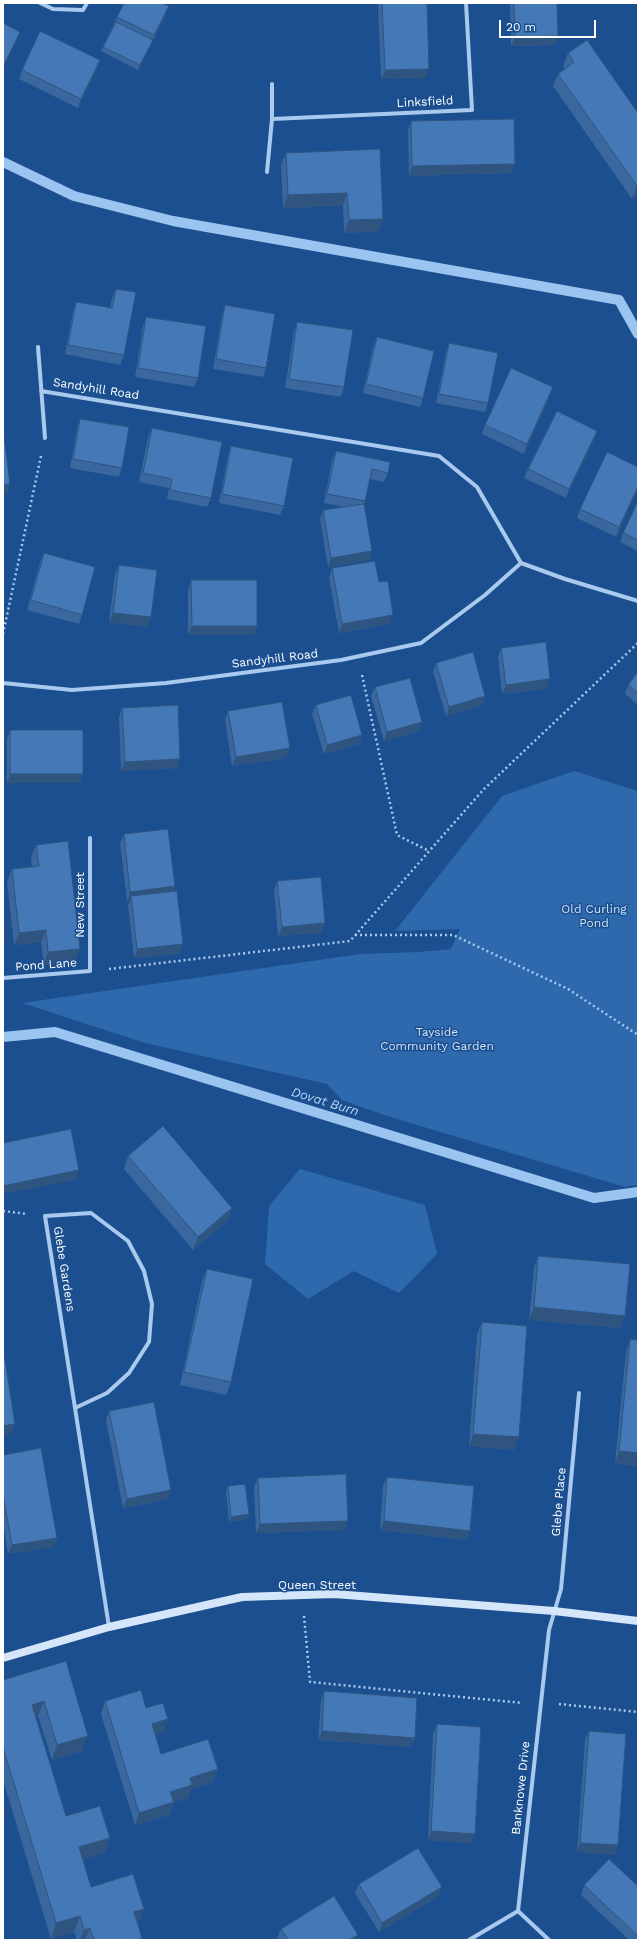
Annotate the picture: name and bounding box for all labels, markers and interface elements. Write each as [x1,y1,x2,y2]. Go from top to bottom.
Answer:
scale bar [501,12,598,38]
text: 20 m [506,20,536,34]
street label: Linksfield [396,93,454,111]
street label: Sandyhill Road [52,375,140,403]
street label: Sandyhill Road [231,647,319,671]
street label: New Street [73,872,87,938]
park label: Old Curling Pond [561,902,627,930]
street label: Pond Lane [15,956,77,974]
park label: Tayside Community Garden [380,1025,494,1053]
water label: Dovat Burn [289,1084,361,1120]
street label: Glebe Gardens [50,1225,78,1313]
street label: Glebe Place [549,1467,569,1537]
street label: Queen Street [278,1578,356,1592]
street label: Banknowe Drive [509,1741,533,1835]

